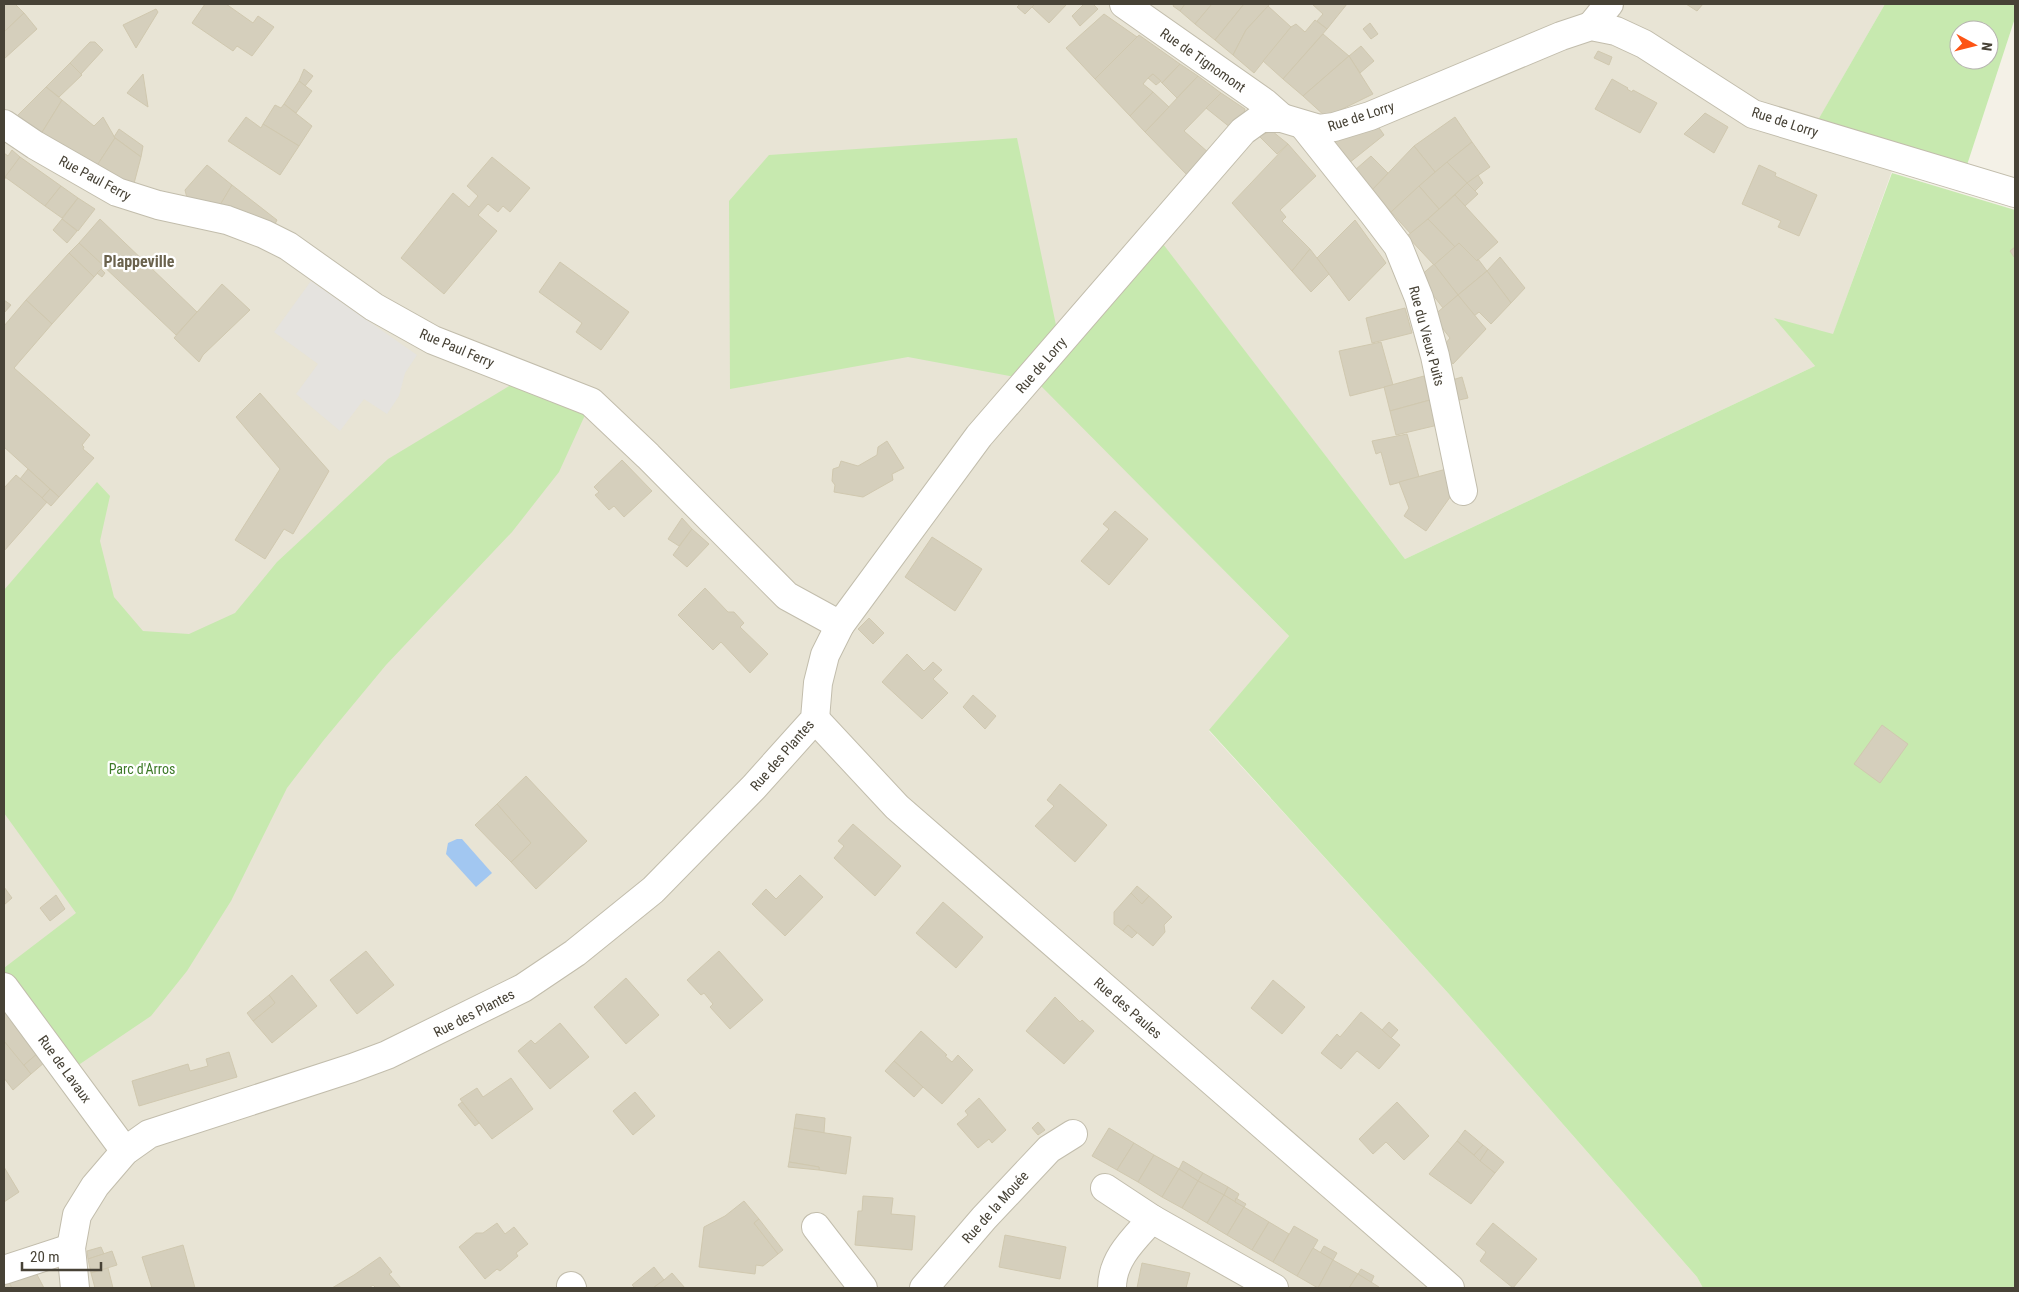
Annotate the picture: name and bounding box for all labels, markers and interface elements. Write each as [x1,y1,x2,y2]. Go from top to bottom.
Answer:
north arrow [1949,20,1999,70]
street label: Rue de Tignomont [1157,25,1249,95]
text: N [1978,41,1995,52]
street label: Rue de Lorry [1326,98,1396,134]
street label: Rue de Lorry [1750,104,1820,140]
street label: Rue Paul Ferry [56,152,134,204]
district label: Plappeville [104,252,175,271]
street label: Rue du Vieux Puits [1406,284,1448,388]
street label: Rue Paul Ferry [417,325,497,371]
street label: Rue de Lorry [1012,334,1070,396]
street label: Rue des Plantes [747,716,817,794]
park label: Parc d'Arros [109,761,175,777]
street label: Rue des Paules [1091,974,1165,1042]
street label: Rue des Plantes [431,986,517,1040]
street label: Rue de Lavaux [35,1032,95,1106]
street label: Rue de la Mouée [958,1167,1032,1246]
scale bar [22,1240,101,1272]
text: 20 m [30,1248,60,1266]

